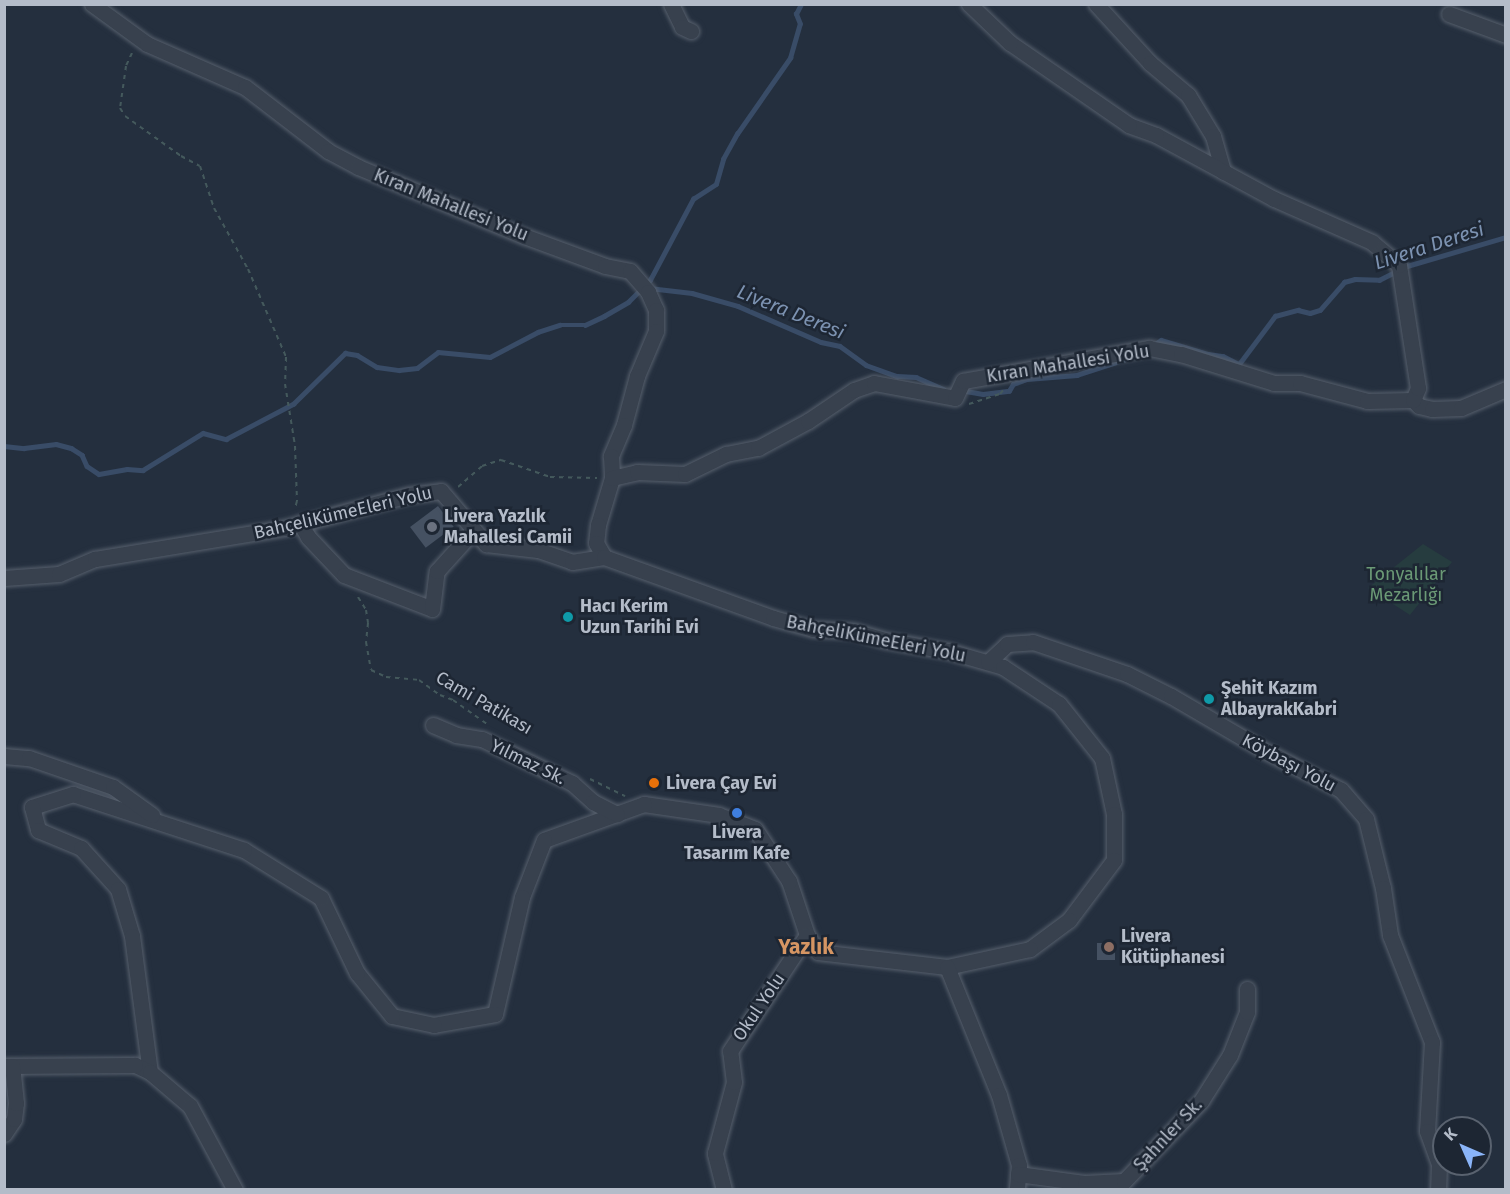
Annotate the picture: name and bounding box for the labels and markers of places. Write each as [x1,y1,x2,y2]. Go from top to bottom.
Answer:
place label: Livera Yazlık Mahallesi Camii [444,506,572,548]
marker: Livera Yazlık Mahallesi Camii [425,520,439,534]
place label: Hacı Kerim Uzun Tarihi Evi [580,596,699,638]
marker: Hacı Kerim Uzun Tarihi Evi [561,610,575,624]
place label: Şehit Kazım AlbayrakKabri [1221,678,1337,720]
marker: Şehit Kazım AlbayrakKabri [1202,692,1216,706]
place label: Livera Çay Evi [666,772,777,794]
marker: Livera Çay Evi [647,776,661,790]
marker: Livera Tasarım Kafe [730,806,744,820]
place label: Livera Tasarım Kafe [684,822,790,864]
place label: Livera Kütüphanesi [1121,926,1225,968]
marker: Livera Kütüphanesi [1102,940,1116,954]

